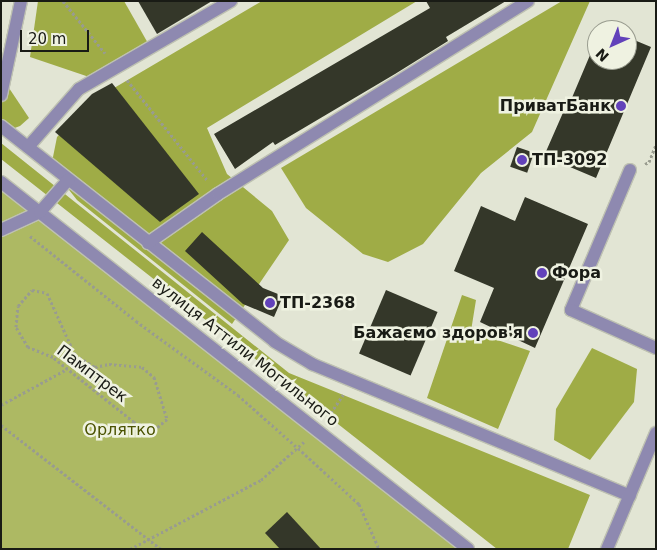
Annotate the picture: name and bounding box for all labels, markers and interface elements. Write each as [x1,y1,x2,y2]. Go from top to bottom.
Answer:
scale bar [22,20,91,52]
north arrow [587,20,637,70]
text: 20 m [28,30,66,48]
text: N [593,45,612,65]
place label: ПриватБанк [500,96,611,116]
marker: ПриватБанк [615,100,627,112]
place label: ТП-3092 [532,150,607,170]
marker: ТП-3092 [516,154,528,166]
place label: Фора [552,263,601,283]
marker: Фора [536,267,548,279]
street label: вулиця Аттили Могильного [148,273,342,431]
place label: ТП-2368 [280,293,355,313]
marker: ТП-2368 [264,297,276,309]
place label: Бажаємо здоров'я [353,323,523,343]
marker: Бажаємо здоров'я [527,327,539,339]
street label: Памптрек [53,341,131,407]
park label: Орлятко [84,420,156,440]

